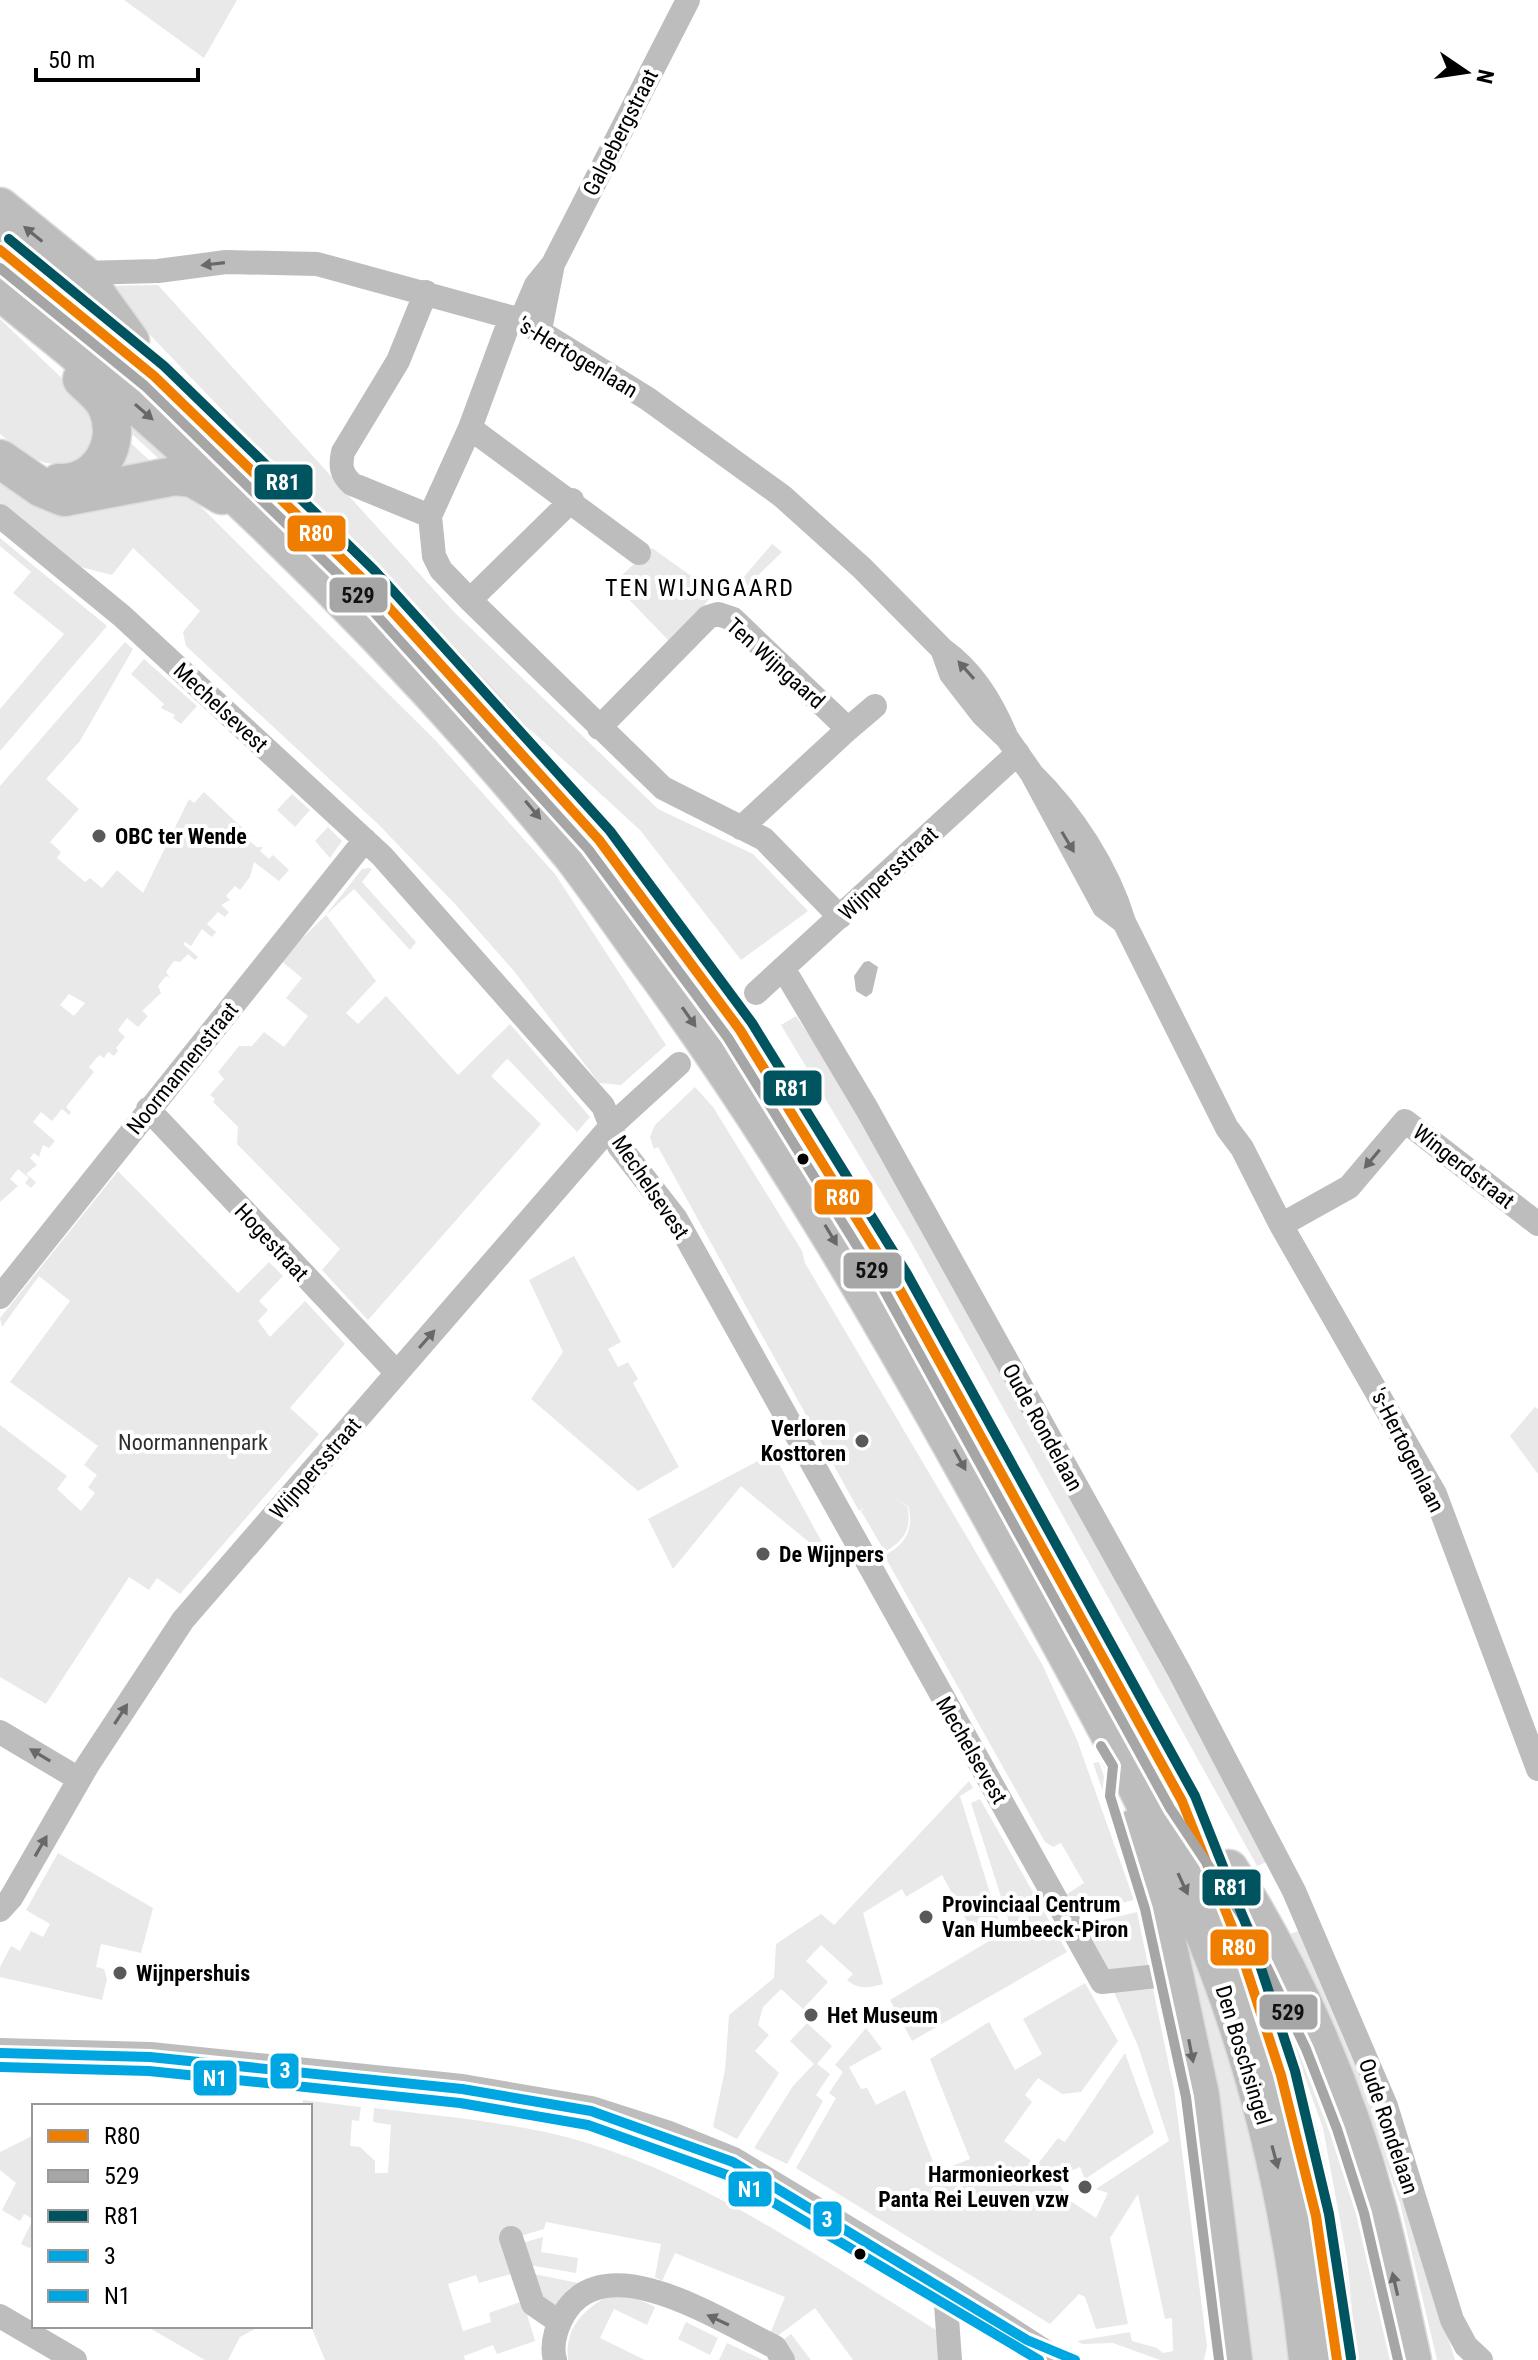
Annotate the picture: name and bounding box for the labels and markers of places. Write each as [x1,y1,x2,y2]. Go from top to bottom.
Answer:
place label: OBC ter Wende [115,824,247,849]
marker: OBC ter Wende [90,827,108,845]
unlabelled marker [795,1151,811,1167]
place label: Verloren Kosttoren [761,1416,846,1466]
marker: Verloren Kosttoren [853,1432,871,1450]
place label: De Wijnpers [779,1542,884,1567]
marker: De Wijnpers [754,1545,772,1563]
place label: Provinciaal Centrum Van Humbeeck-Piron [942,1892,1128,1942]
marker: Provinciaal Centrum Van Humbeeck-Piron [917,1908,935,1926]
place label: Wijnpershuis [136,1961,250,1986]
marker: Wijnpershuis [111,1964,129,1982]
place label: Het Museum [827,2003,938,2028]
marker: Het Museum [802,2006,820,2024]
place label: Harmonieorkest Panta Rei Leuven vzw [878,2162,1069,2212]
marker: Harmonieorkest Panta Rei Leuven vzw [1076,2178,1094,2196]
unlabelled marker [852,2246,868,2262]

